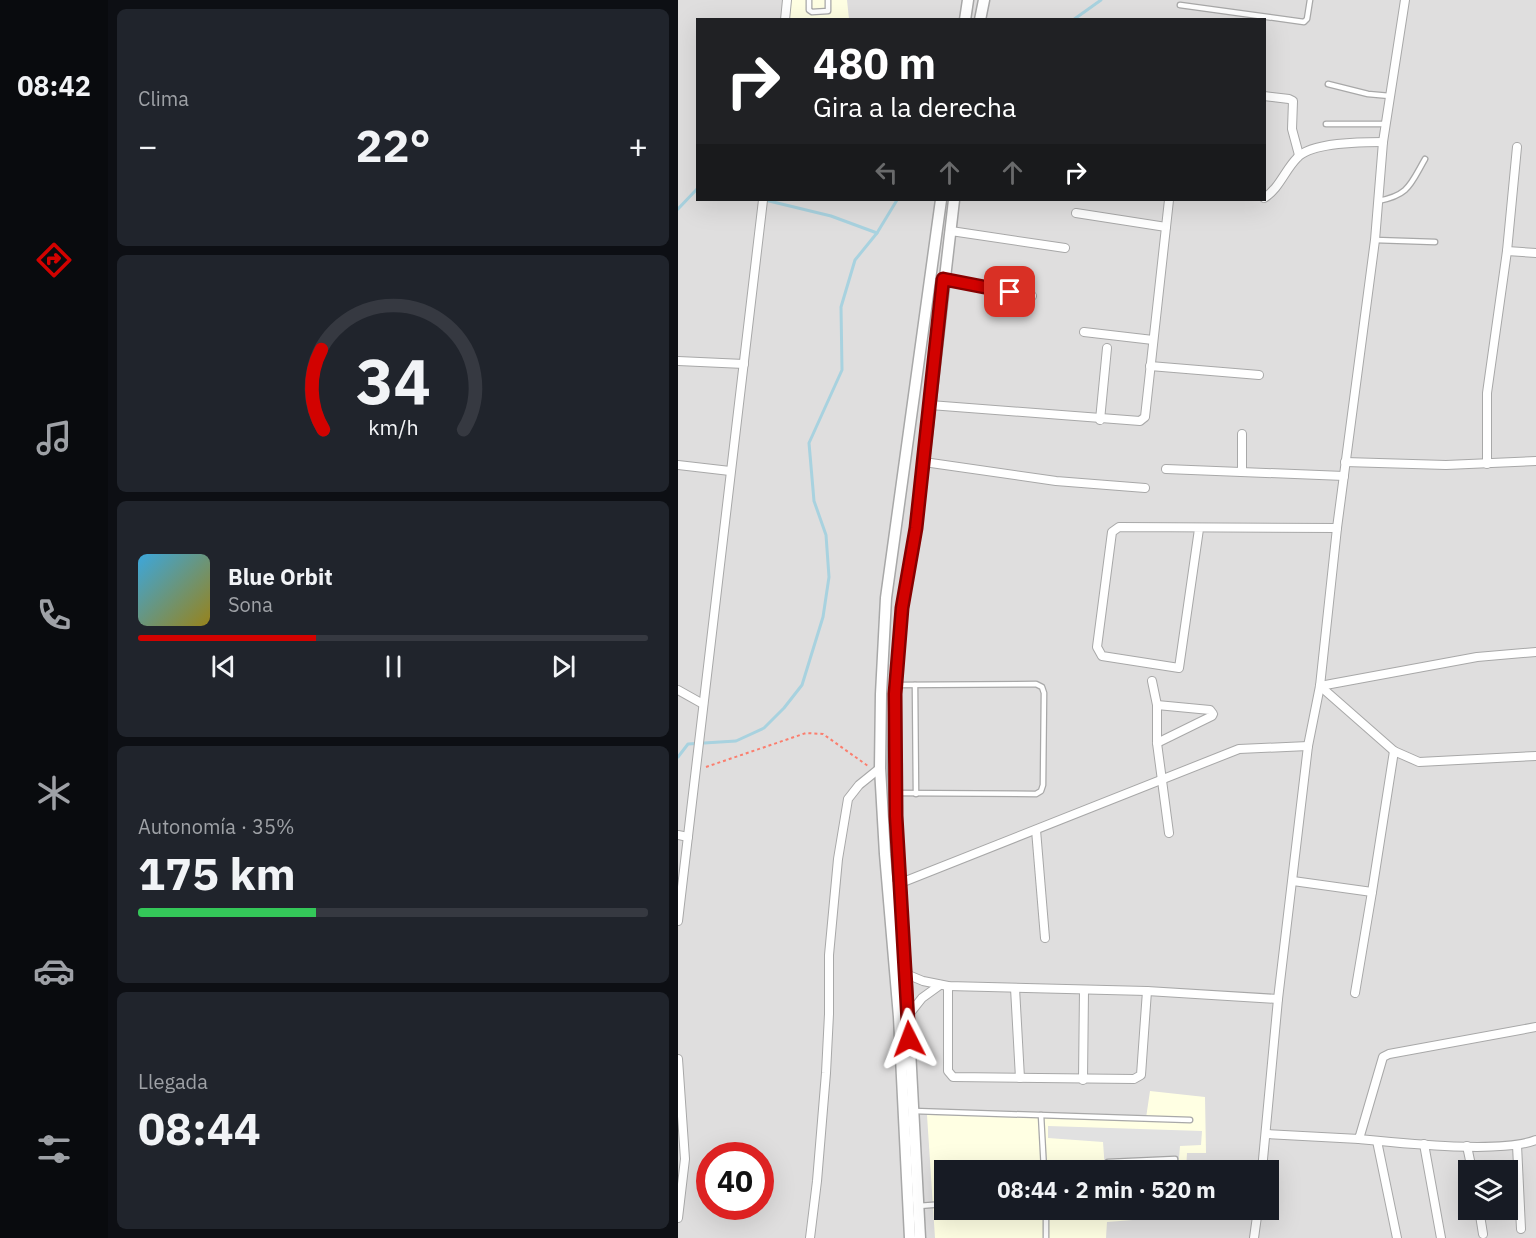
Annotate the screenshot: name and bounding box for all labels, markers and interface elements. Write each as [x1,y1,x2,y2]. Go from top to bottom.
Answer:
text: 480 m [813,36,936,91]
icon: right [714,42,792,120]
text: 08:42 [17,68,91,103]
text: Clima [138,85,189,112]
text: Gira a la derecha [813,89,1016,124]
text: 22° [355,116,431,174]
text: − [138,124,158,167]
text: + [628,124,648,167]
icon: left [870,156,903,189]
icon: ahead [933,156,966,189]
icon: ahead [996,156,1029,189]
icon: right [1059,156,1092,189]
icon: directions [33,239,75,281]
pin [984,266,1035,317]
icon: arrive [993,275,1026,308]
text: 34 [356,340,430,421]
text: km/h [368,414,418,442]
icon: music [33,417,75,459]
text: Blue Orbit [228,562,333,591]
text: Sona [228,591,273,618]
icon: phone [33,594,75,636]
icon: previous [207,650,240,683]
icon: pause [377,650,410,683]
icon: next [547,650,580,683]
icon: climate [33,772,75,814]
text: Autonomía · 35% [138,813,295,840]
text: 175 km [138,844,296,902]
icon: car [33,950,75,992]
position arrow [877,1007,941,1071]
text: Llegada [138,1068,208,1095]
text: 08:44 [138,1099,261,1157]
icon: filters [33,1128,75,1170]
speed limit sign: 40 [696,1142,774,1220]
map controls [1458,1160,1518,1220]
button: layers [1458,1160,1518,1220]
text: 08:44 · 2 min · 520 m [997,1175,1216,1204]

